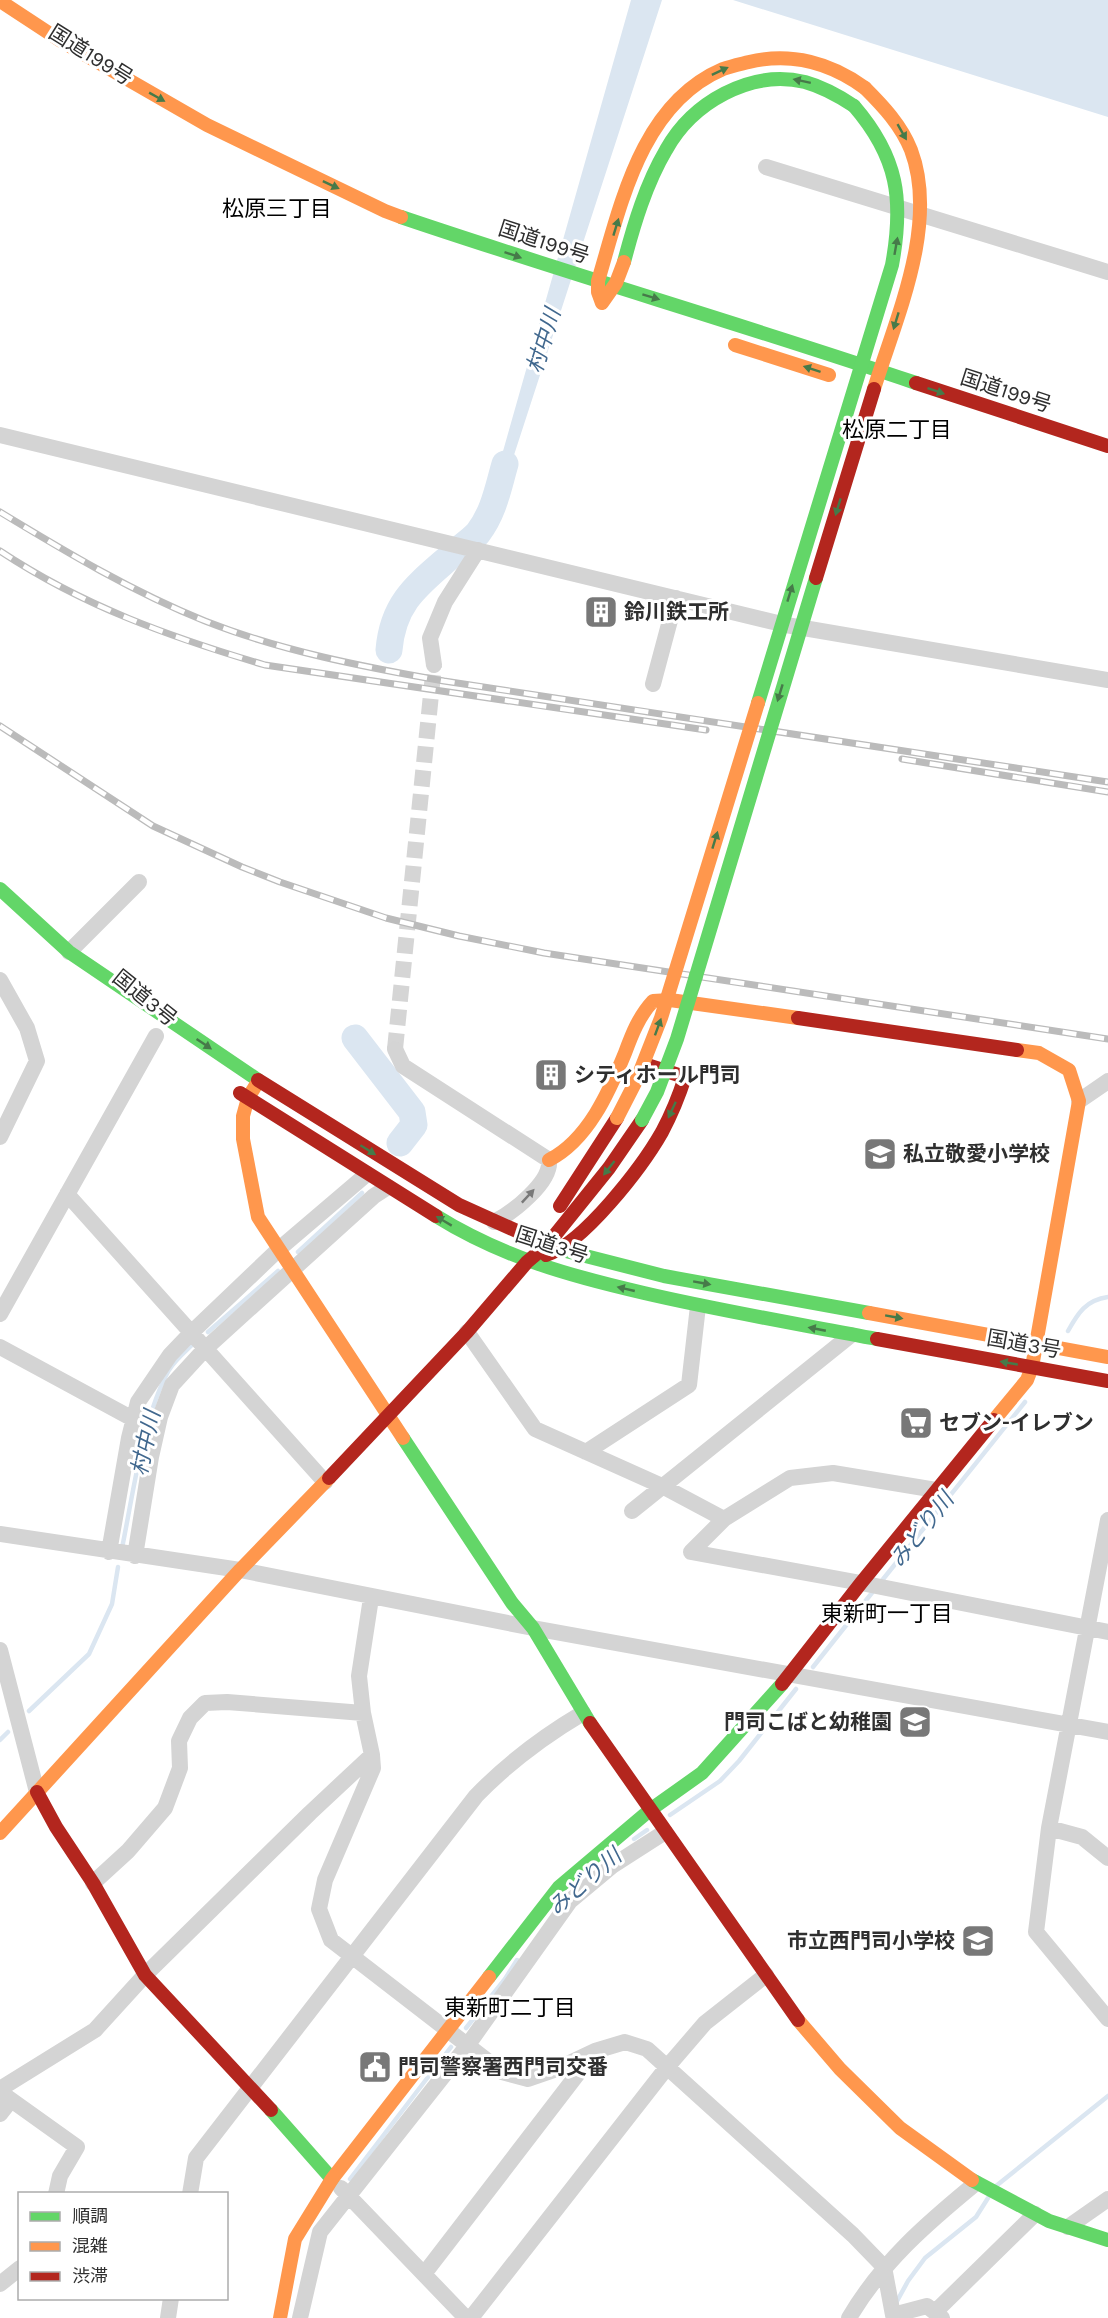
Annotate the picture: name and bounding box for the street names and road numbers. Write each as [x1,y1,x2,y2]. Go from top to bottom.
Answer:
street label: 国道199号 [45,20,137,90]
street label: 国道199号 [495,216,593,268]
street label: 国道199号 [957,365,1055,417]
street label: 国道3号 [108,965,182,1031]
street label: 国道3号 [512,1222,592,1268]
street label: 国道3号 [985,1326,1063,1362]

